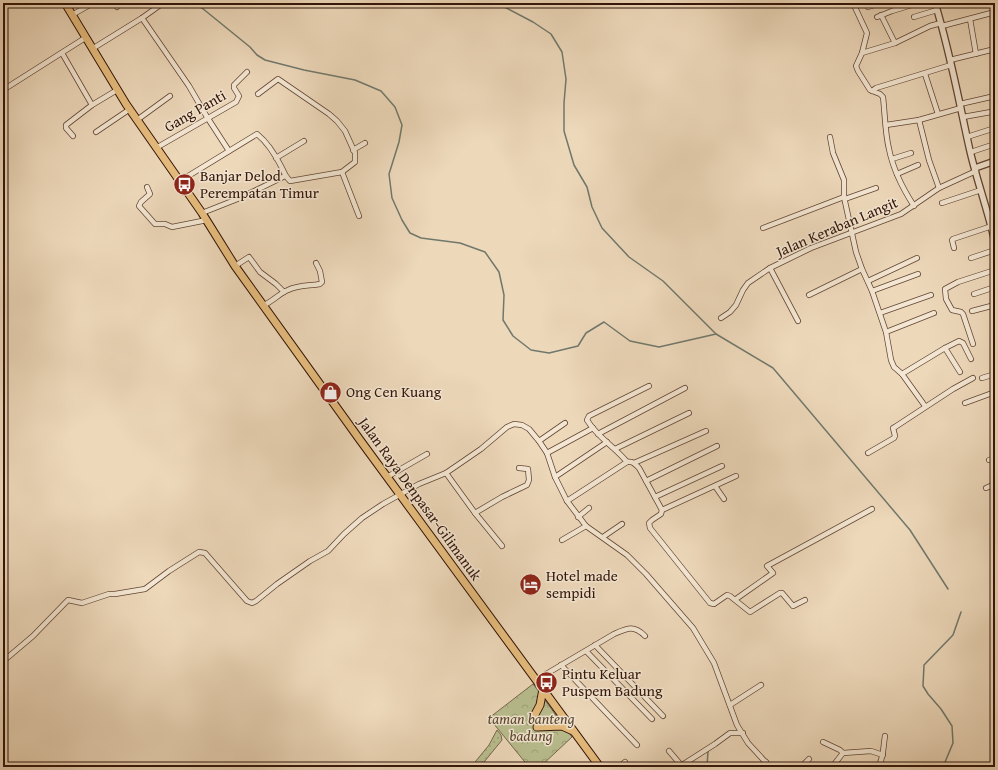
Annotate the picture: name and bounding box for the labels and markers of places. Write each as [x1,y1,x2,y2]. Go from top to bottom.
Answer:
place label: Banjar Delod Perempatan Timur [200,165,319,203]
bus stop icon: Banjar Delod Perempatan Timur [172,172,198,198]
shop icon: Ong Cen Kuang [318,379,344,405]
place label: Ong Cen Kuang [346,381,442,402]
place label: Hotel made sempidi [546,565,618,603]
hotel icon: Hotel made sempidi [518,572,544,598]
place label: Pintu Keluar Puspem Badung [562,663,663,701]
bus stop icon: Pintu Keluar Puspem Badung [534,670,560,696]

